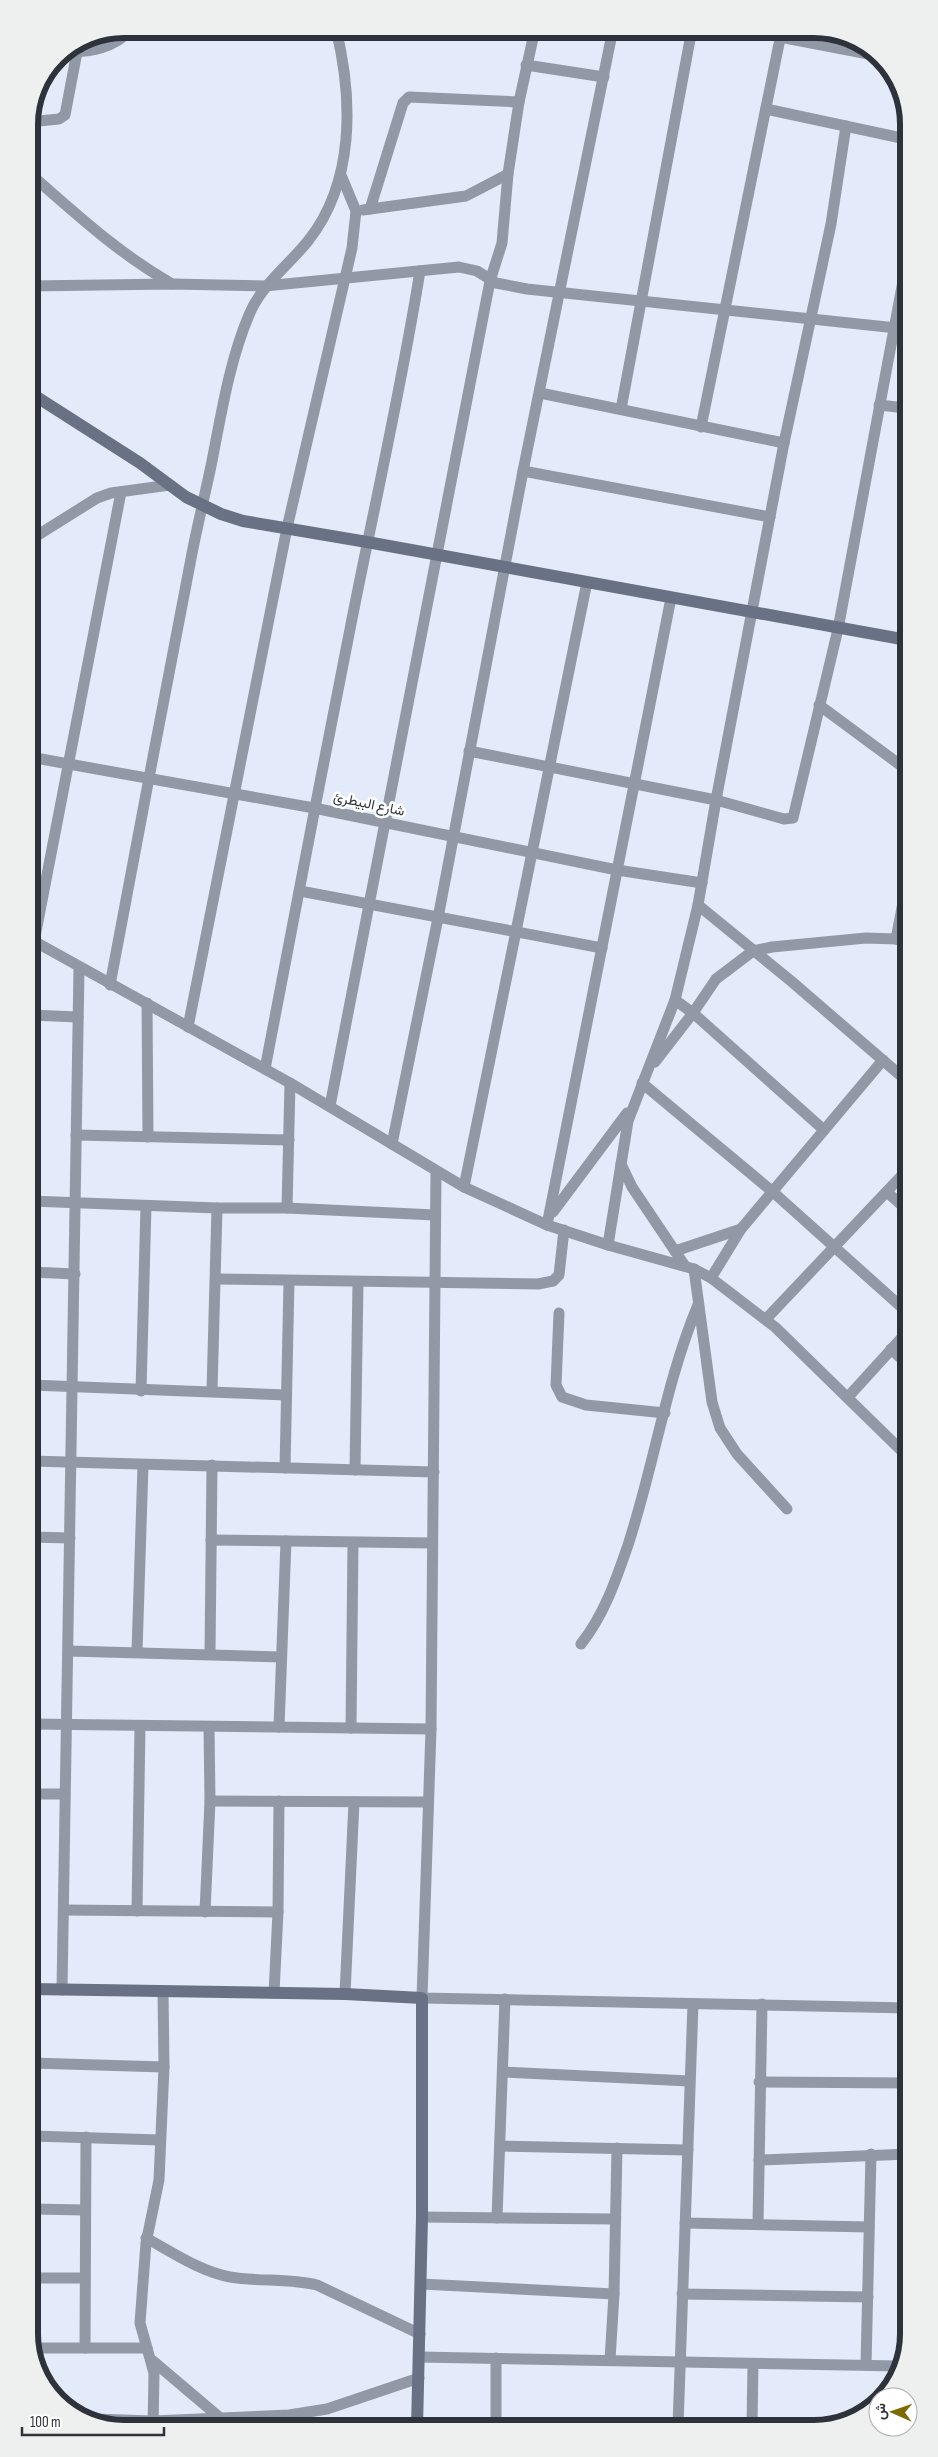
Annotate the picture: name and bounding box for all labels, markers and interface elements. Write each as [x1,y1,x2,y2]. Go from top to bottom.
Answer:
street label: شارع البيطرئ [331,788,406,822]
north arrow [868,2387,918,2437]
text: ش [872,2403,889,2420]
scale bar [22,2404,165,2436]
text: 100 m [30,2413,61,2432]

